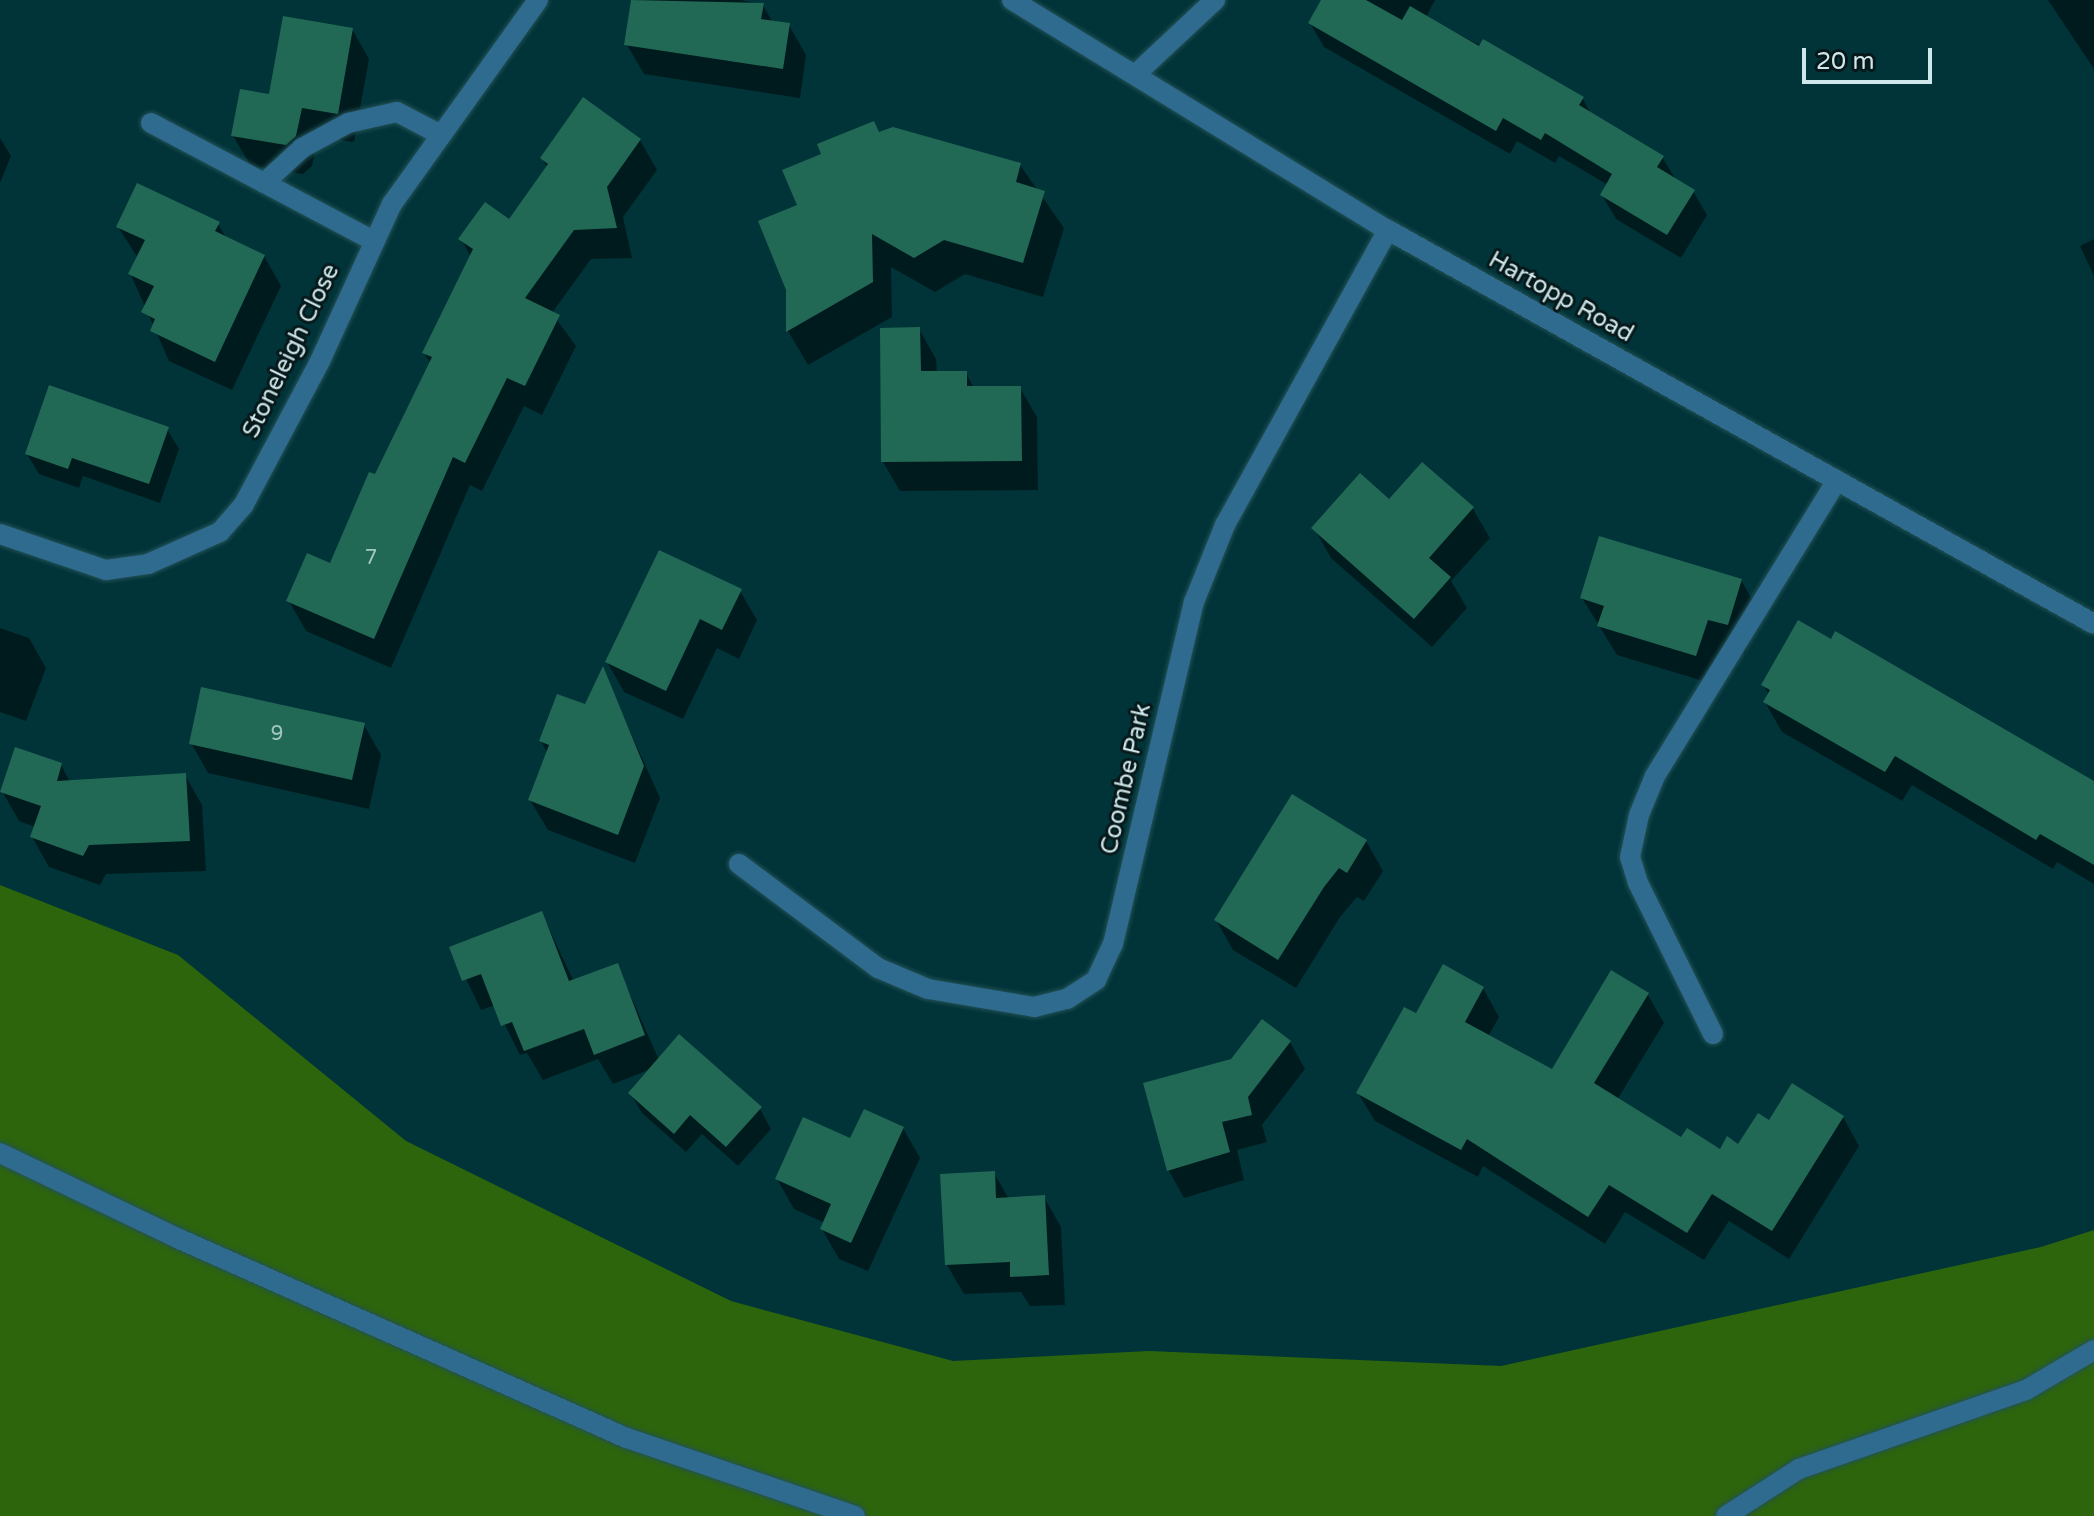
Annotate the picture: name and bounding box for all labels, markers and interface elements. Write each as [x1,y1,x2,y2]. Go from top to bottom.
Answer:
scale bar [1806,32,1936,82]
text: 20 m [1816,47,1874,76]
street label: Hartopp Road [1484,245,1638,349]
street label: Stoneleigh Close [236,259,346,443]
house number: 7 [365,546,377,570]
street label: Coombe Park [1095,701,1157,857]
house number: 9 [271,722,283,746]

